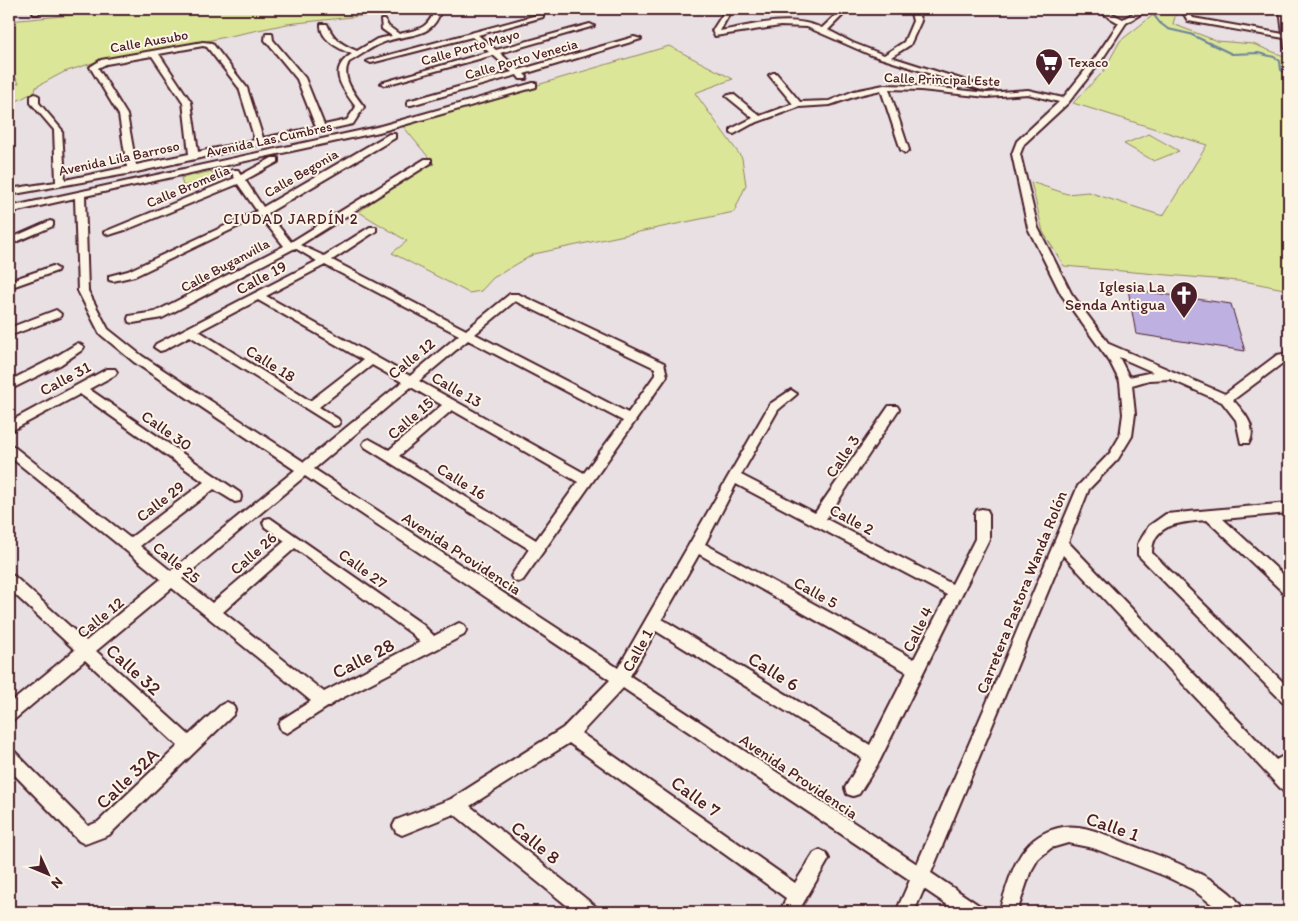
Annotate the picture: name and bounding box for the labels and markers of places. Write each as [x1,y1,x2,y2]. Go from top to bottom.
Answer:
supermarket icon: Texaco [1034,47,1064,86]
place label: Texaco [1068,54,1108,71]
place label: Iglesia La Senda Antigua [1065,277,1166,314]
church icon: Iglesia La Senda Antigua [1169,280,1199,319]

